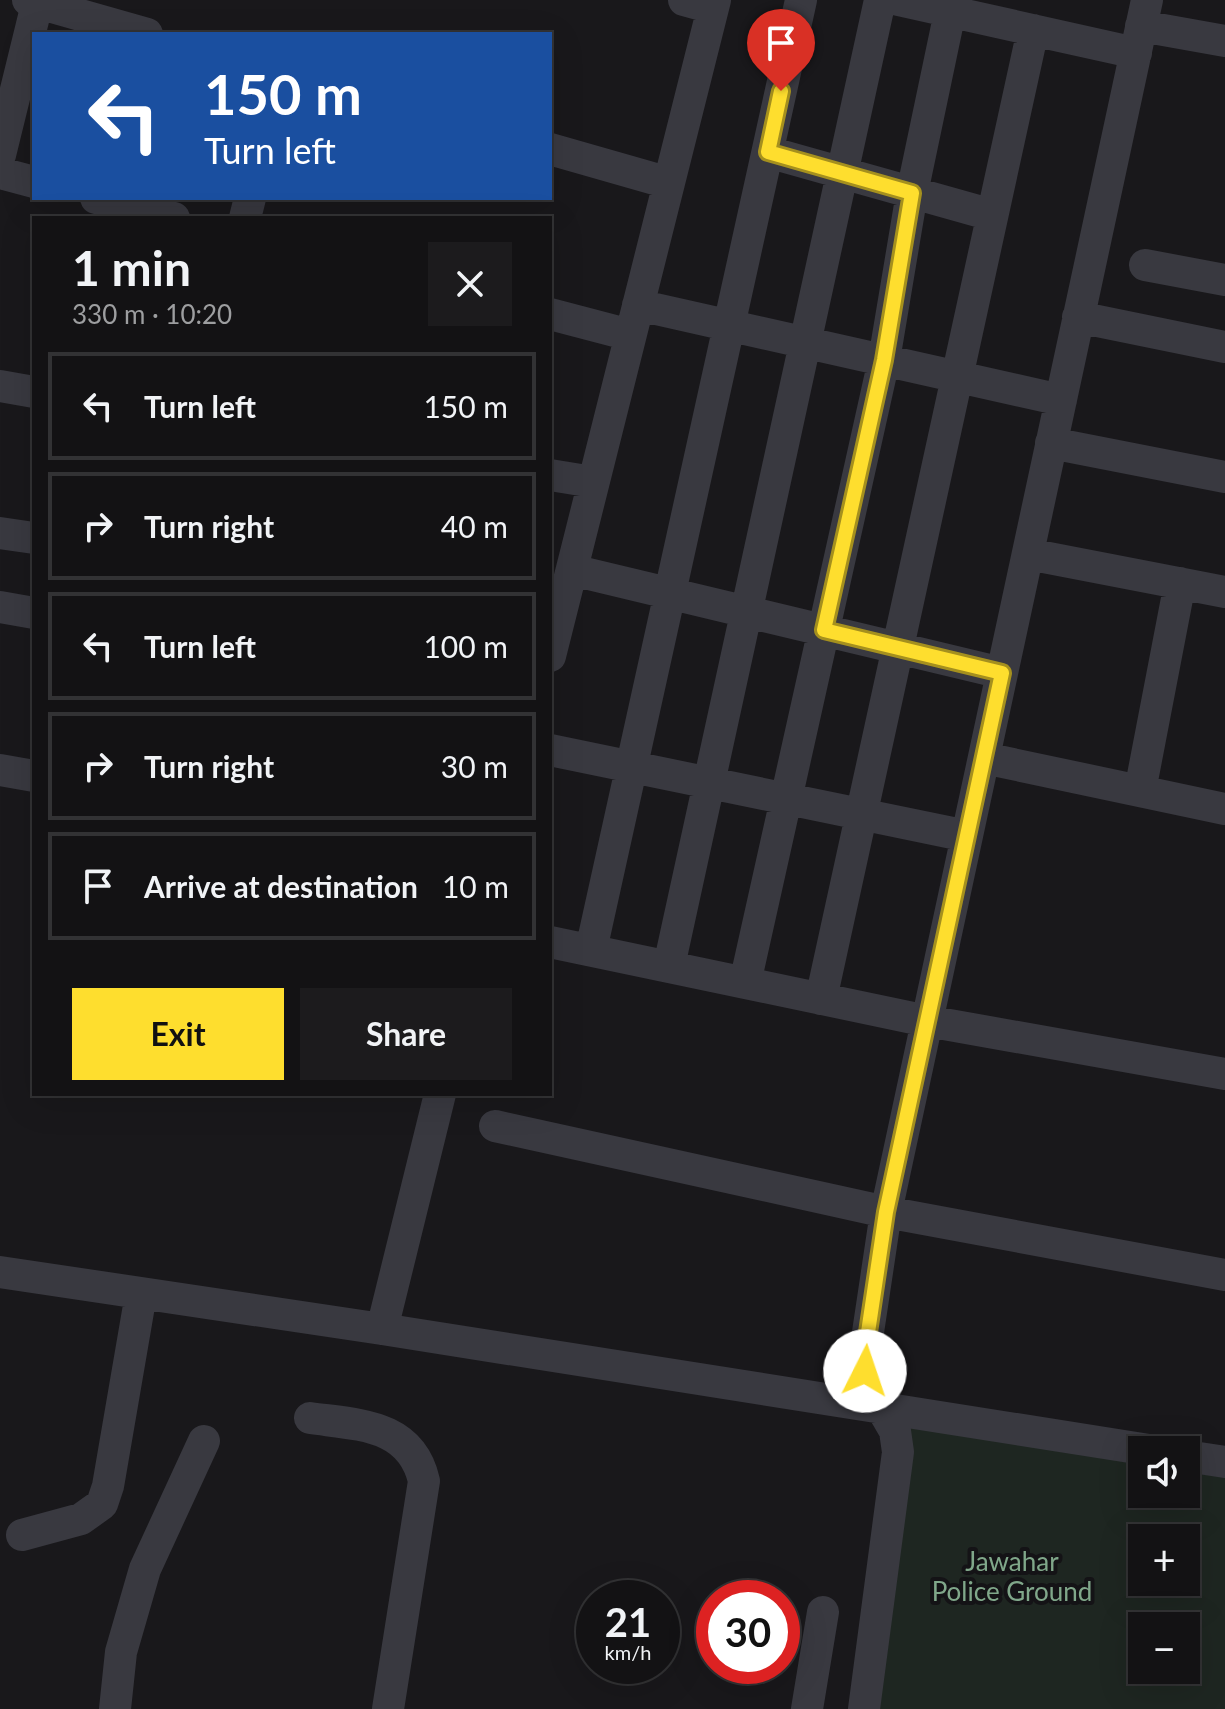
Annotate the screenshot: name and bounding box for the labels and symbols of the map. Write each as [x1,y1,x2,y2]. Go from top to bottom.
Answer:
pin [747,9,815,91]
position arrow [823,1329,907,1413]
park label: Jawahar Police Ground [932,1545,1092,1607]
speed limit sign: 30 [696,1580,800,1684]

